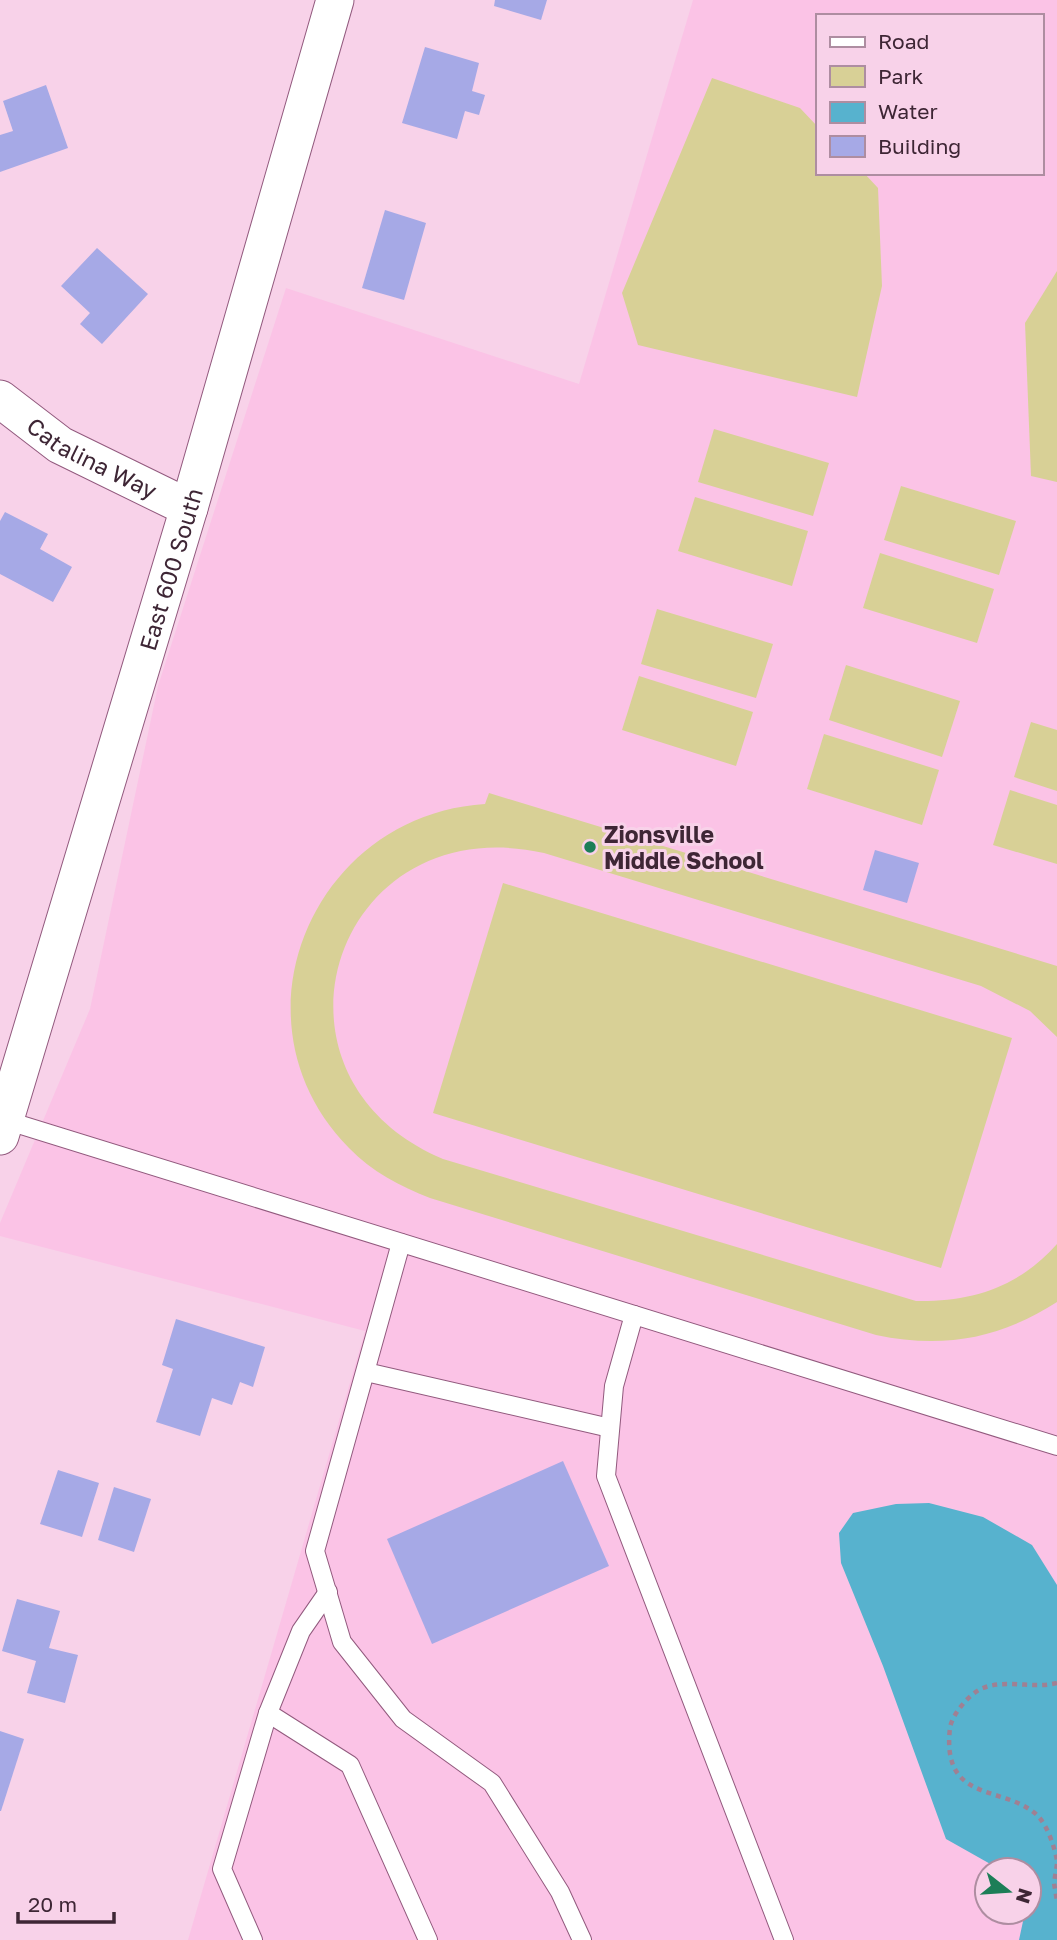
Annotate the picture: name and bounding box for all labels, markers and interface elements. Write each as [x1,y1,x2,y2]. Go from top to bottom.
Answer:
legend [816,14,1043,175]
text: Road [878,28,929,54]
text: Park [878,63,924,89]
text: Water [878,98,938,124]
text: Building [878,133,961,159]
street label: Catalina Way [22,411,162,504]
street label: East 600 South [133,485,208,654]
place label: Zionsville Middle School [604,820,764,874]
marker: Zionsville Middle School [582,839,598,855]
north arrow [973,1856,1043,1926]
scale bar [18,1881,114,1925]
text: N [1012,1886,1038,1906]
text: 20 m [28,1891,77,1917]

